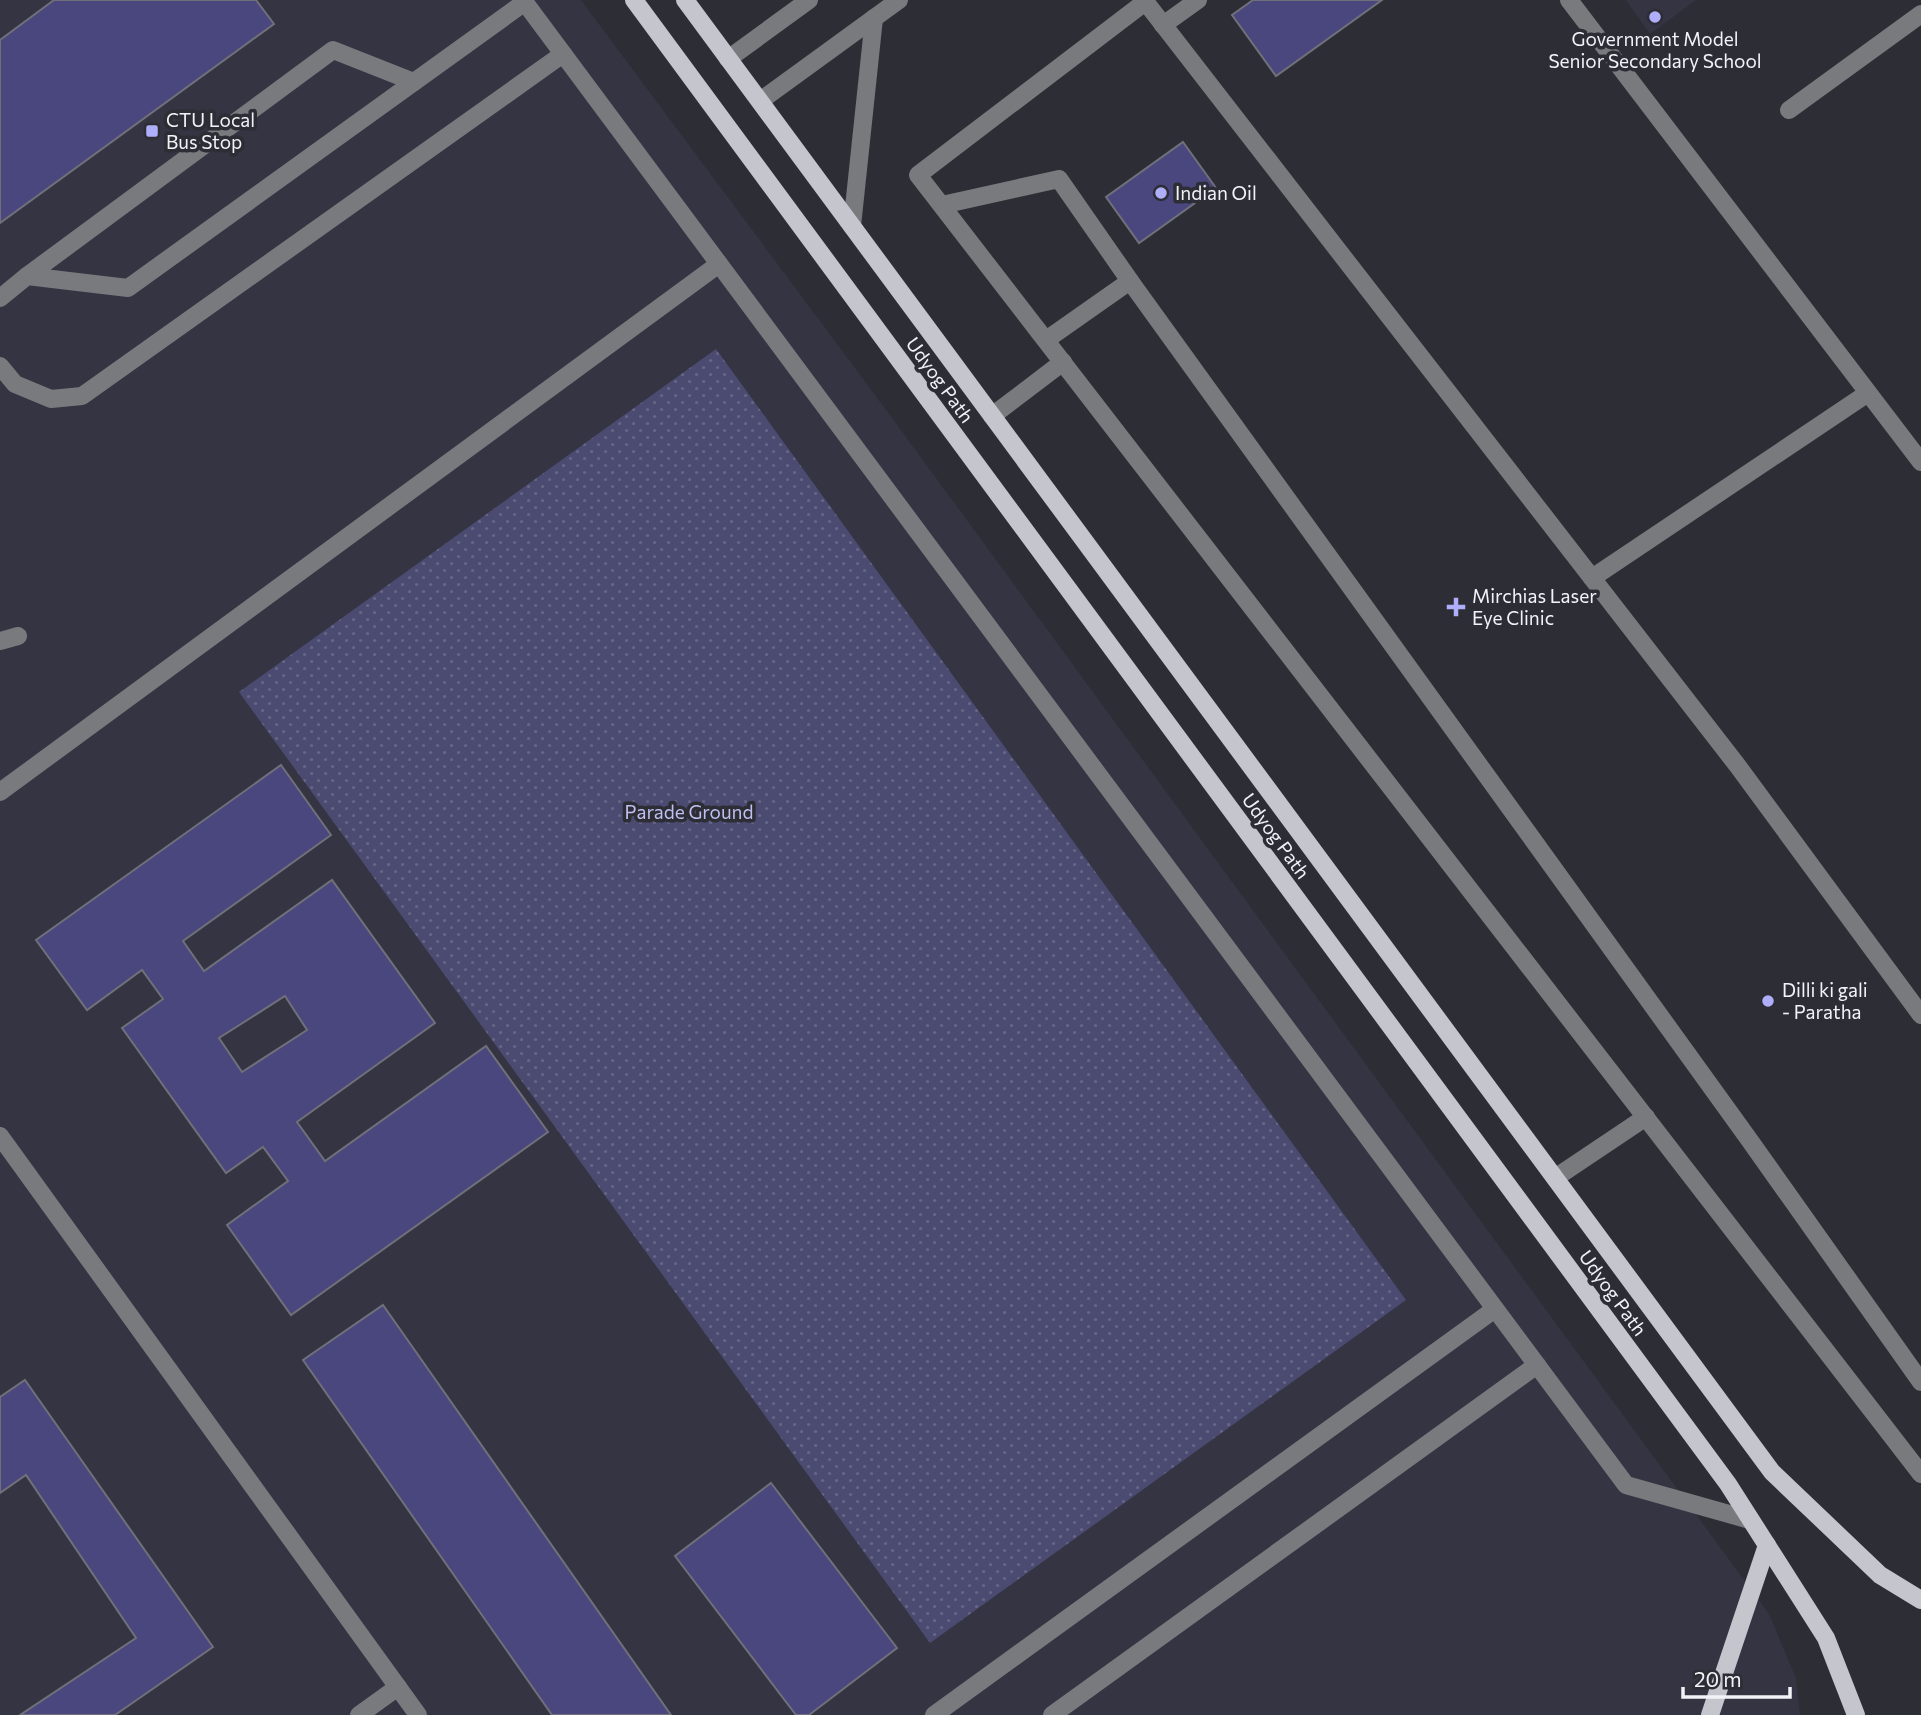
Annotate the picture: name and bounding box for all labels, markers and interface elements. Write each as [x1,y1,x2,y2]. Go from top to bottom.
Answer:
marker: Government Model Senior Secondary School [1647,9,1663,25]
place label: Government Model Senior Secondary School [1548,27,1762,72]
place label: CTU Local Bus Stop [166,108,255,153]
marker: CTU Local Bus Stop [144,123,160,139]
place label: Indian Oil [1175,181,1257,204]
marker: Indian Oil [1153,185,1169,201]
street label: Udyog Path [902,332,979,427]
place label: Mirchias Laser Eye Clinic [1472,584,1597,629]
marker: Mirchias Laser Eye Clinic [1446,597,1466,617]
street label: Udyog Path [1238,788,1315,883]
park label: Parade Ground [625,800,753,823]
place label: Dilli ki gali - Paratha [1782,978,1868,1023]
marker: Dilli ki gali - Paratha [1760,993,1776,1009]
street label: Udyog Path [1575,1245,1652,1340]
scale bar [1683,1656,1790,1700]
text: 20 m [1694,1666,1742,1691]

